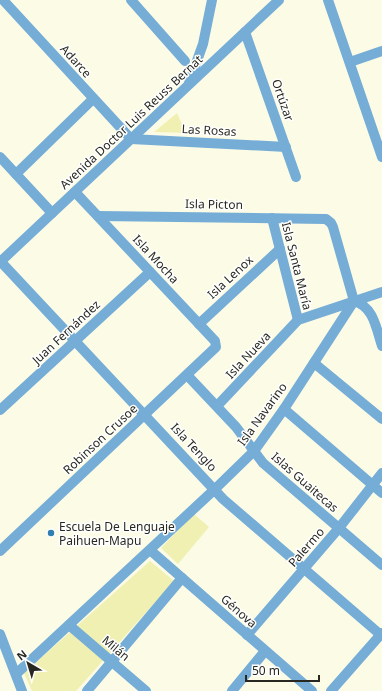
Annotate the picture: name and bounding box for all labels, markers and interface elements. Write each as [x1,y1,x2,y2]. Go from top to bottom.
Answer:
street label: Adarce [57,41,96,81]
street label: Avenida Doctor Luis Reuss Bernat [56,51,207,193]
street label: Ortúzar [268,77,298,123]
street label: Las Rosas [181,120,237,140]
street label: Isla Picton [185,195,243,213]
street label: Isla Santa María [278,220,316,312]
street label: Isla Mocha [129,231,183,287]
street label: Isla Lenox [204,251,257,303]
street label: Juan Fernández [28,296,104,369]
street label: Isla Nueva [222,328,274,382]
street label: Isla Navarino [233,379,291,449]
street label: Robinson Crusoe [59,400,141,478]
street label: Isla Tenglo [167,419,221,475]
street label: Islas Guaitecas [268,448,342,516]
place label: Escuela De Lenguaje Paihuen-Mapu [59,518,175,549]
street label: Palermo [284,524,328,570]
marker: Escuela De Lenguaje Paihuen-Mapu [46,528,56,538]
street label: Génova [217,591,261,631]
street label: Milán [99,631,133,665]
north arrow [8,643,48,683]
text: N [13,646,30,663]
scale bar [246,657,319,683]
text: 50 m [252,662,280,679]

